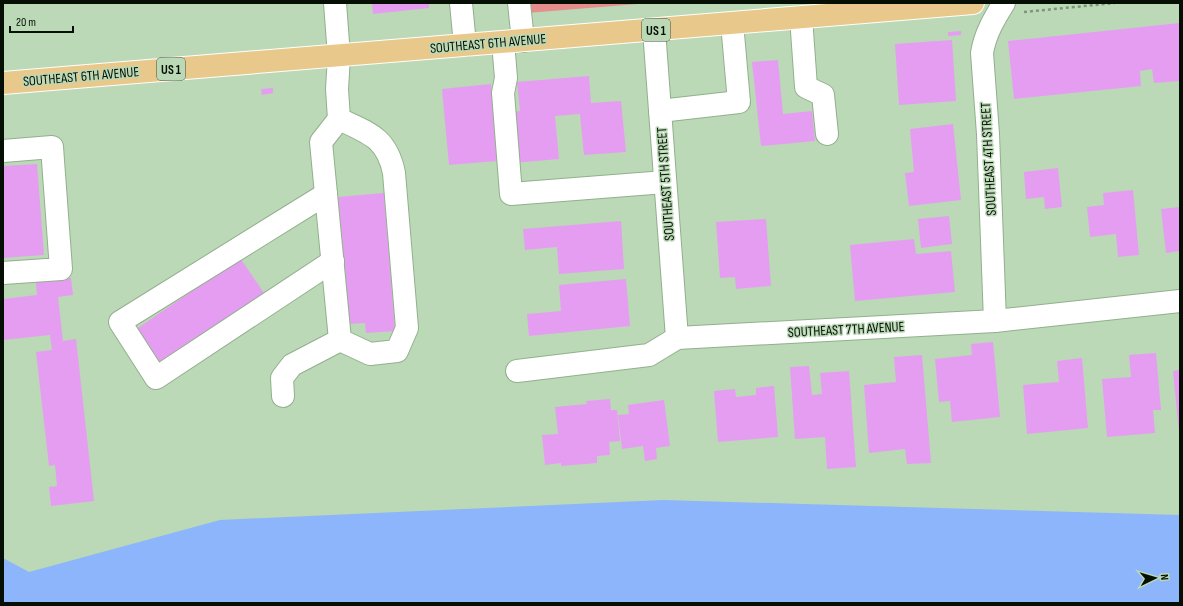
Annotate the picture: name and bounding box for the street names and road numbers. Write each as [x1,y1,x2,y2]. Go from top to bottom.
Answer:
road number: US 1 [642,19,670,41]
street label: SOUTHEAST 6TH AVENUE [429,30,547,57]
road number: US 1 [157,58,185,80]
street label: SOUTHEAST 6TH AVENUE [22,63,140,90]
street label: SOUTHEAST 4TH STREET [977,102,1000,216]
street label: SOUTHEAST 5TH STREET [653,126,678,241]
street label: SOUTHEAST 7TH AVENUE [787,318,905,341]

